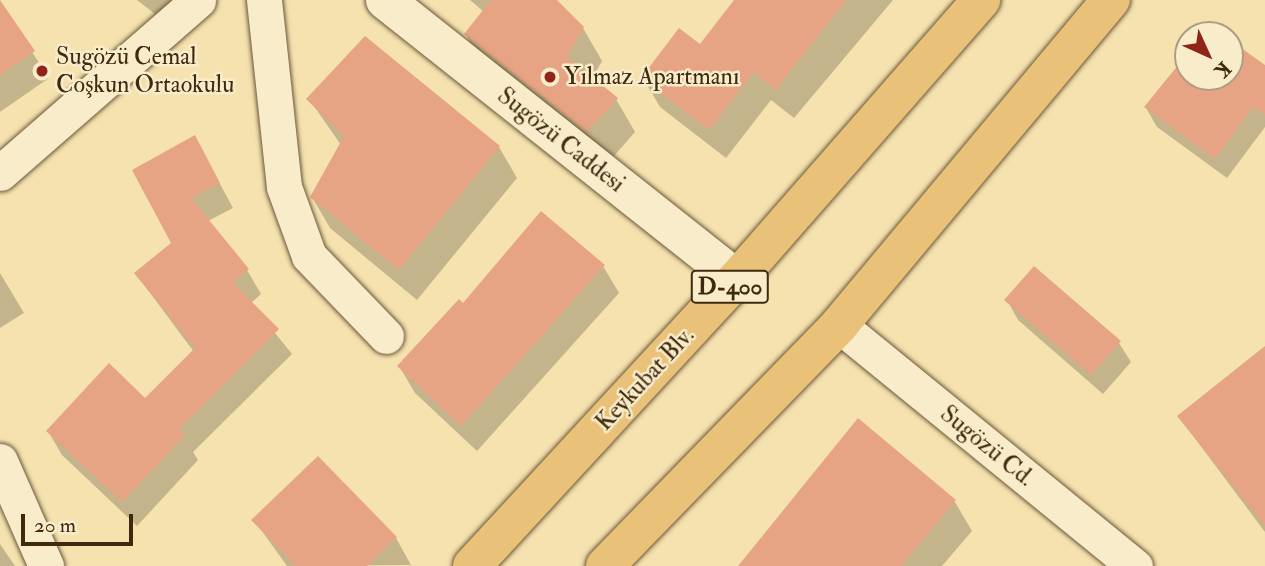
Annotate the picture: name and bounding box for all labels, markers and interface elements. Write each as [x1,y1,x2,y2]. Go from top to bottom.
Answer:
north arrow [1174,21,1244,91]
place label: Sugözü Cemal Coşkun Ortaokulu [56,43,234,99]
text: K [1209,56,1236,83]
marker: Sugözü Cemal Coşkun Ortaokulu [34,63,50,79]
place label: Yılmaz Apartmanı [564,63,739,91]
marker: Yılmaz Apartmanı [542,69,558,85]
street label: Sugözü Caddesi [492,81,630,199]
road number: D-400 [690,268,770,306]
street label: Keykubat Blv. [590,321,700,437]
street label: Sugözü Cd. [934,400,1040,492]
scale bar [24,500,136,544]
text: 20 m [34,512,76,539]

